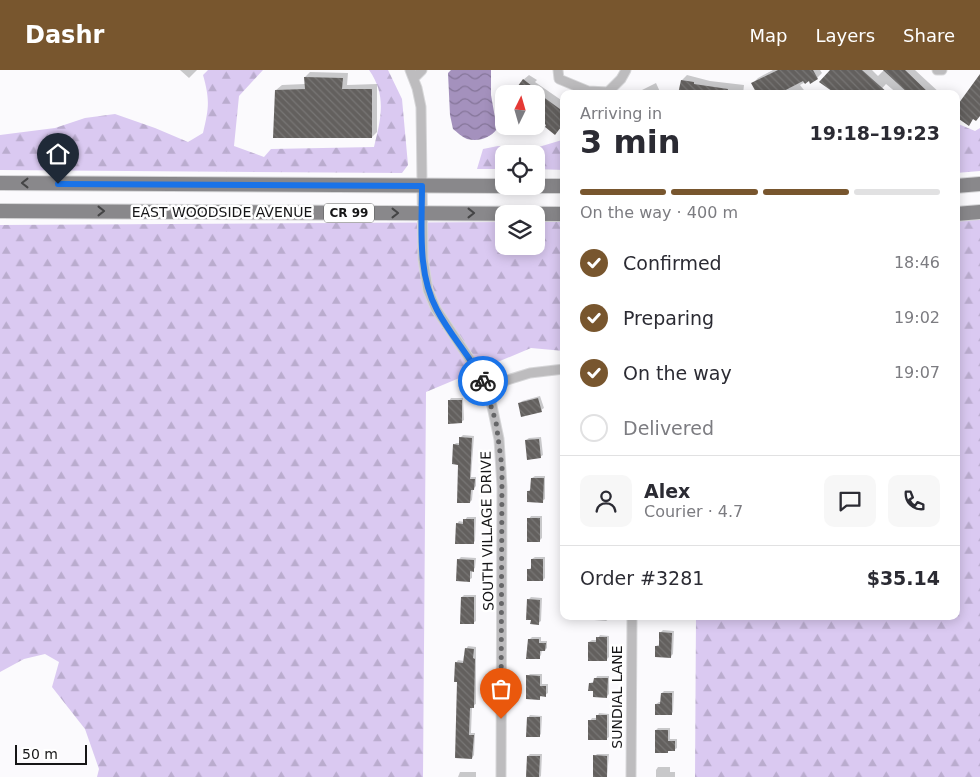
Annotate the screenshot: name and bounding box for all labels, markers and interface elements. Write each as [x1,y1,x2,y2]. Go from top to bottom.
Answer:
text: Dashr [25,21,104,49]
text: Map [749,25,787,46]
text: Layers [815,25,875,46]
text: Share [903,25,955,46]
north arrow [495,85,545,135]
map controls [495,85,545,255]
text: Arriving in [580,104,662,123]
text: 19:18–19:23 [810,122,940,144]
text: 3 min [580,123,681,161]
pin [37,133,79,184]
icon: home [44,140,72,168]
button: locate [495,145,545,195]
one-way arrow [20,178,28,189]
text: On the way · 400 m [580,203,738,222]
street label: EAST WOODSIDE AVENUE [132,204,312,220]
road number: CR 99 [324,204,374,222]
button: layers [495,205,545,255]
one-way arrow [97,206,105,217]
one-way arrow [391,208,399,218]
one-way arrow [467,208,475,219]
icon: check [580,249,608,277]
text: Confirmed [623,252,722,274]
text: 18:46 [894,253,940,272]
icon: check [580,304,608,332]
text: Preparing [623,307,714,329]
text: 19:02 [894,308,940,327]
courier [458,356,508,406]
icon: check [580,359,608,387]
text: On the way [623,362,732,384]
text: 19:07 [894,363,940,382]
icon: bike [469,367,497,395]
text: Delivered [623,417,714,439]
street label: SOUTH VILLAGE DRIVE [478,451,496,611]
button: person [580,475,632,527]
button: chat [824,475,876,527]
button: phone [888,475,940,527]
text: Alex [644,480,690,502]
text: Courier · 4.7 [644,502,743,521]
text: Order #3281 [580,567,704,589]
text: $35.14 [867,567,940,589]
street label: SUNDIAL LANE [609,645,625,749]
pin [480,668,522,719]
icon: bag [487,675,515,703]
scale bar [15,742,88,765]
text: 50 m [22,746,58,762]

